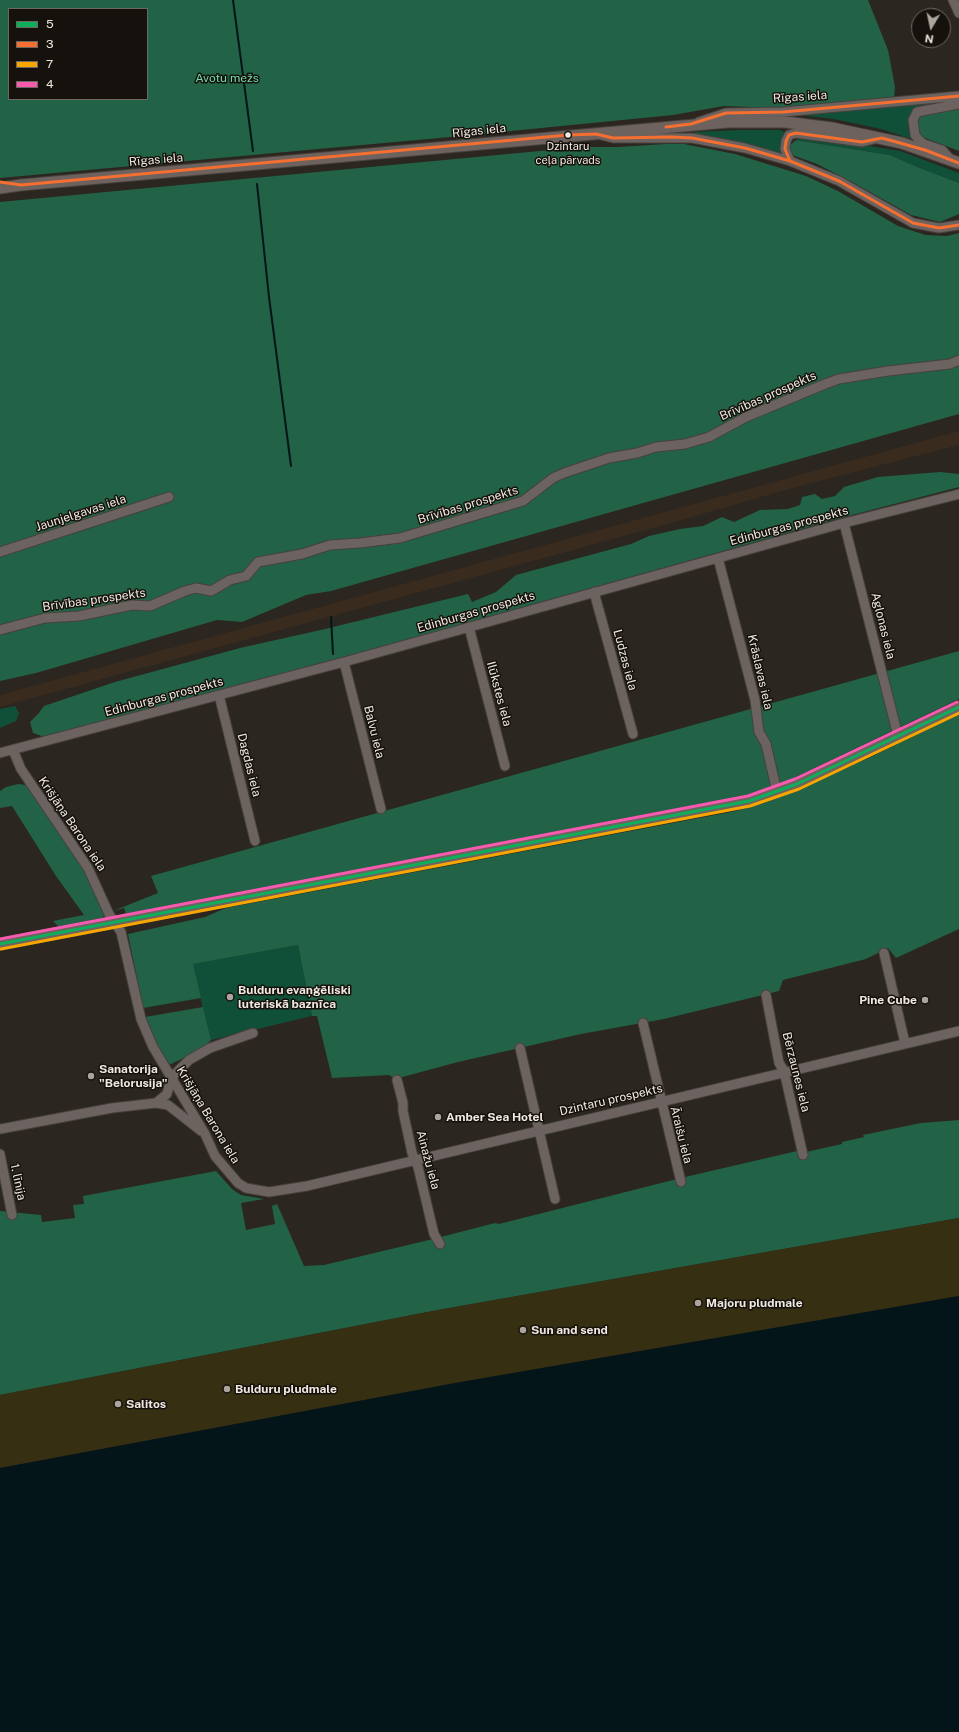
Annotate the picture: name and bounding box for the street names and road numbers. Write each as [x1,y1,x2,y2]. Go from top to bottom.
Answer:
street label: Rīgas iela [772,88,828,106]
street label: Rīgas iela [451,121,507,141]
street label: Rīgas iela [128,150,184,170]
street label: Brīvības prospekts [718,368,818,424]
street label: Brīvības prospekts [416,483,520,527]
street label: Jaunjelgavas iela [34,492,128,534]
street label: Edinburgas prospekts [728,503,850,549]
street label: Brīvības prospekts [41,586,147,614]
street label: Edinburgas prospekts [415,588,537,636]
street label: Aglonas iela [868,591,898,661]
street label: Ludzas iela [610,628,640,692]
street label: Krāslavas iela [744,633,776,711]
street label: Ilūkstes iela [483,660,515,728]
street label: Edinburgas prospekts [103,674,225,720]
street label: Balvu iela [360,704,388,760]
street label: Dagdas iela [234,732,264,798]
street label: Krišjāņa Barona iela [35,774,109,874]
street label: Bērzaunes iela [779,1031,813,1113]
street label: Krišjāņa Barona iela [173,1064,243,1166]
street label: Dzintaru prospekts [558,1081,664,1119]
street label: Āraišu iela [667,1105,695,1165]
street label: Ainažu iela [413,1129,443,1191]
street label: 1. līnija [7,1162,29,1202]

